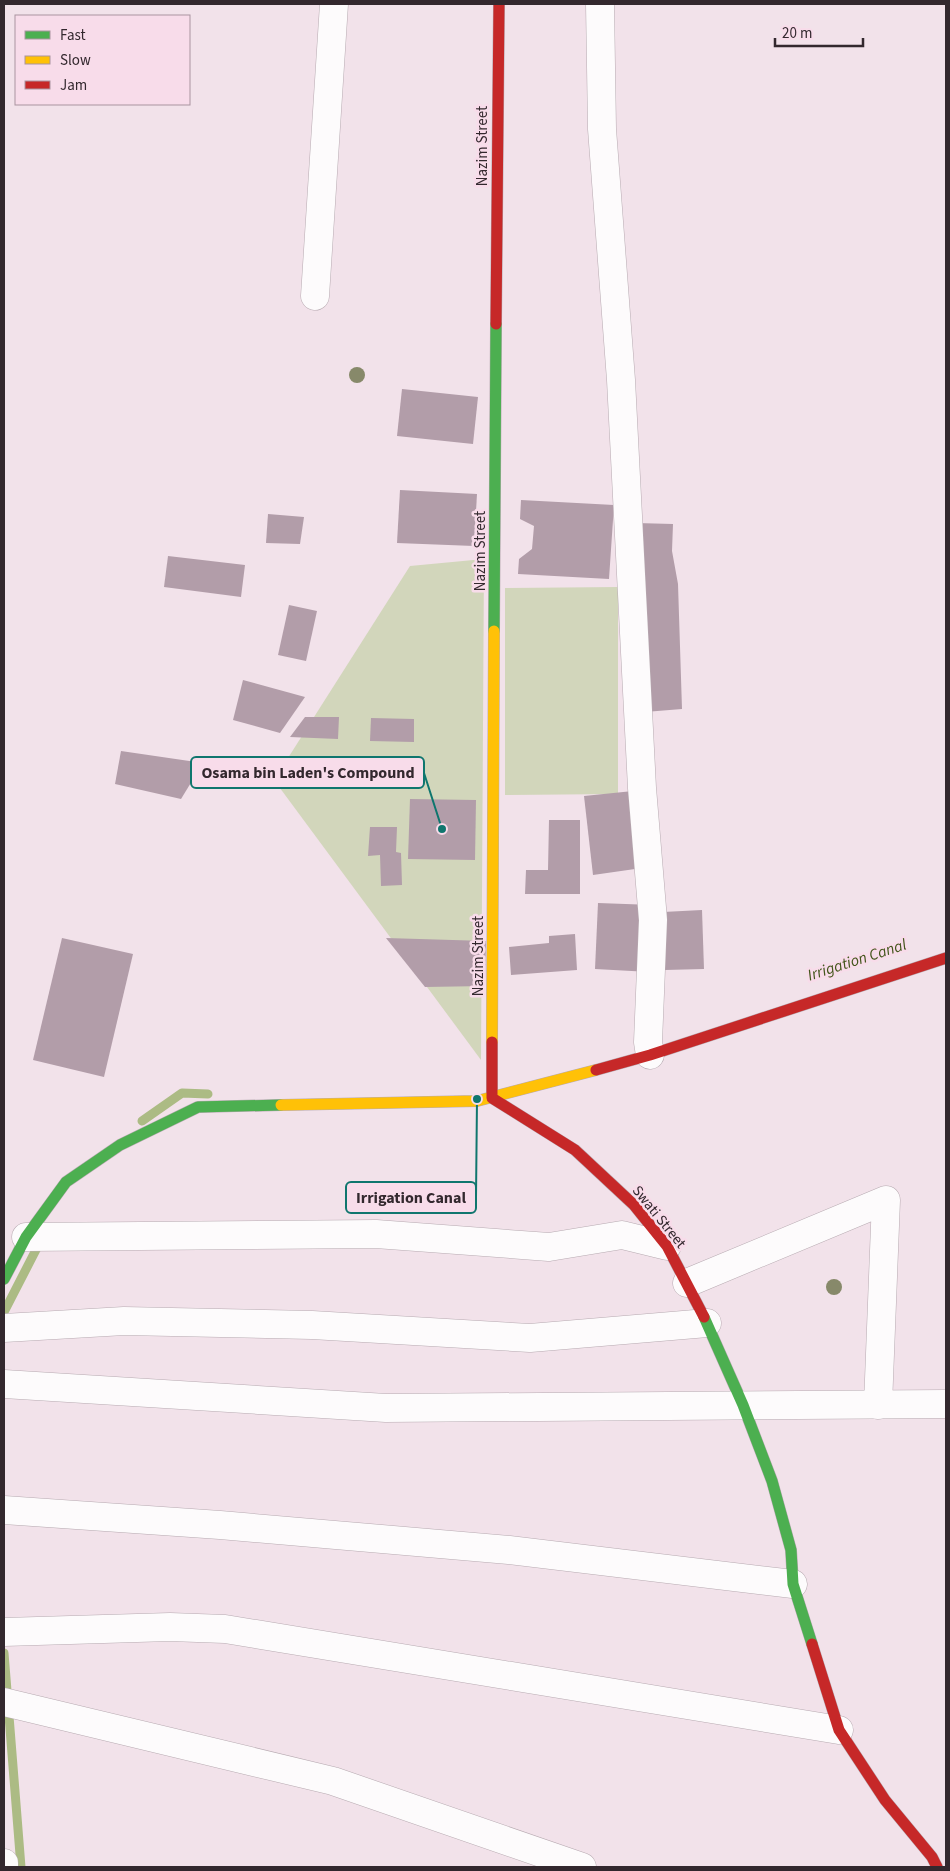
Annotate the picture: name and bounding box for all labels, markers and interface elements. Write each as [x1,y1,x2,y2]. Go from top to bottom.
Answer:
legend [15,15,190,105]
scale bar [775,15,862,47]
text: 20 m [782,23,812,44]
text: Fast [60,25,86,46]
text: Slow [60,50,91,71]
text: Jam [60,75,87,96]
street label: Nazim Street [472,106,493,186]
street label: Nazim Street [470,511,491,591]
callout: Osama bin Laden's Compound [191,757,424,788]
text: Osama bin Laden's Compound [201,762,415,784]
street label: Nazim Street [468,916,489,996]
water label: Irrigation Canal [805,934,909,986]
street label: Swati Street [627,1181,691,1253]
callout: Irrigation Canal [346,1182,476,1213]
text: Irrigation Canal [356,1187,466,1209]

